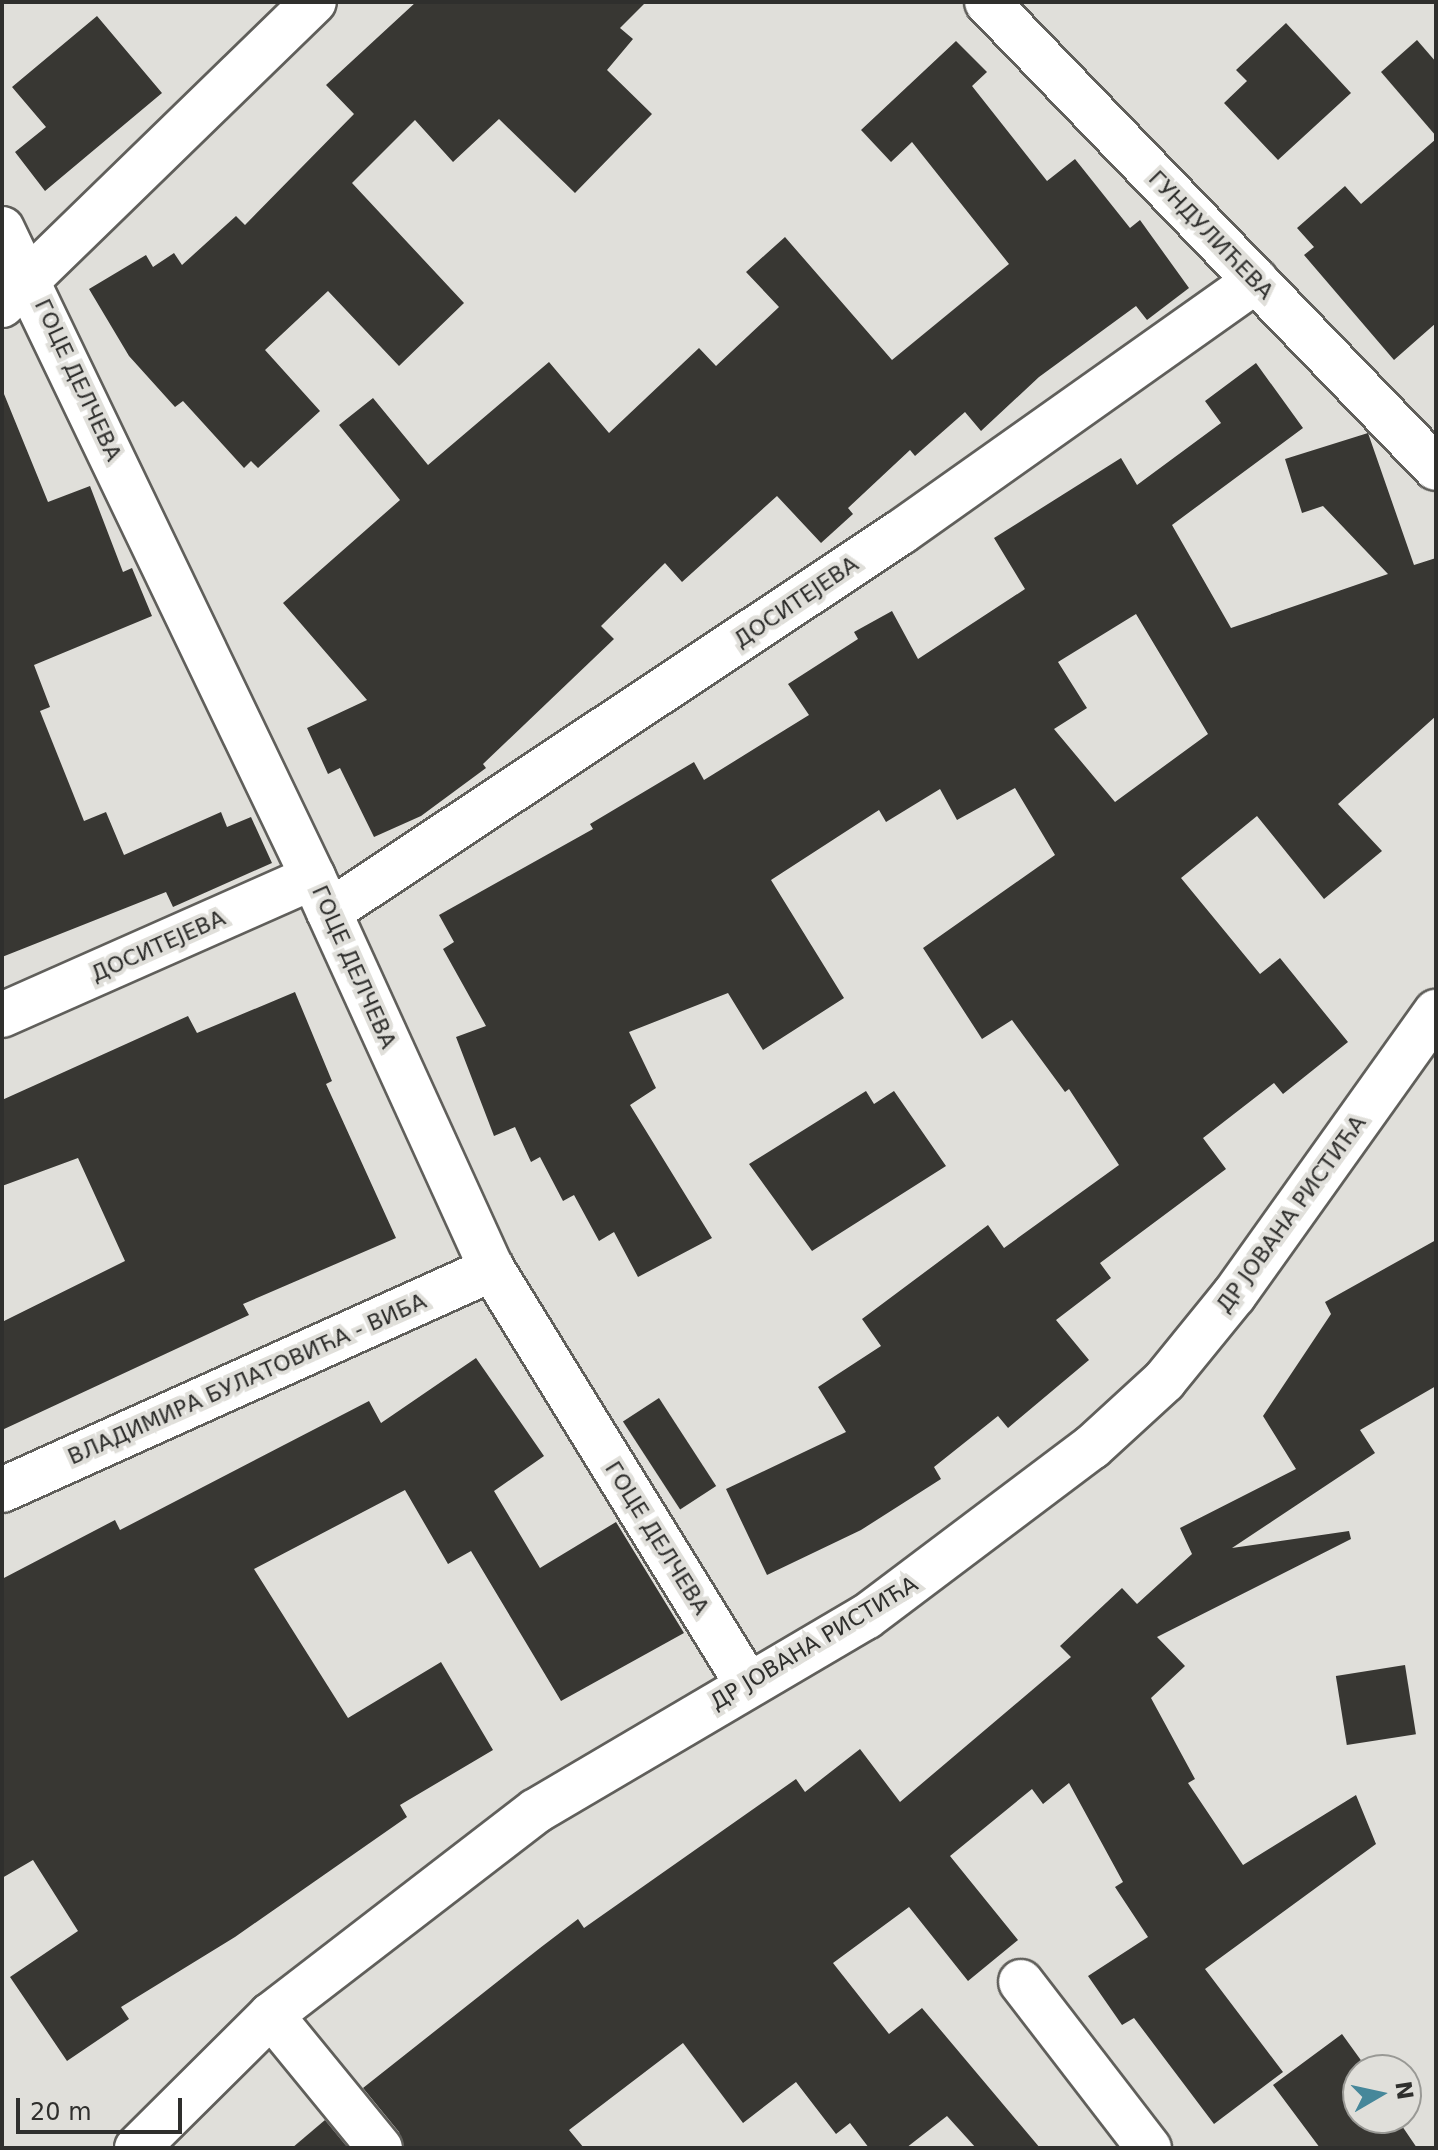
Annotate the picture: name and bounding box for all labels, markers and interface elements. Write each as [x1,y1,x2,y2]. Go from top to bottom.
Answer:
street label: ГУНДУЛИЋЕВА [1143,165,1279,305]
street label: ГОЦЕ ДЕЛЧЕВА [29,295,127,465]
street label: ДОСИТЕЈЕВА [729,551,863,653]
street label: ГОЦЕ ДЕЛЧЕВА [306,881,402,1053]
street label: ДОСИТЕЈЕВА [87,905,229,987]
street label: ДР ЈОВАНА РИСТИЋА [1211,1110,1371,1318]
street label: ВЛАДИМИРА БУЛАТОВИЋА - ВИБА [64,1288,430,1470]
street label: ГОЦЕ ДЕЛЧЕВА [599,1457,715,1619]
street label: ДР ЈОВАНА РИСТИЋА [705,1571,923,1715]
north arrow [1342,2054,1422,2134]
text: N [1390,2079,1418,2102]
scale bar [20,2082,186,2132]
text: 20 m [30,2098,92,2126]

